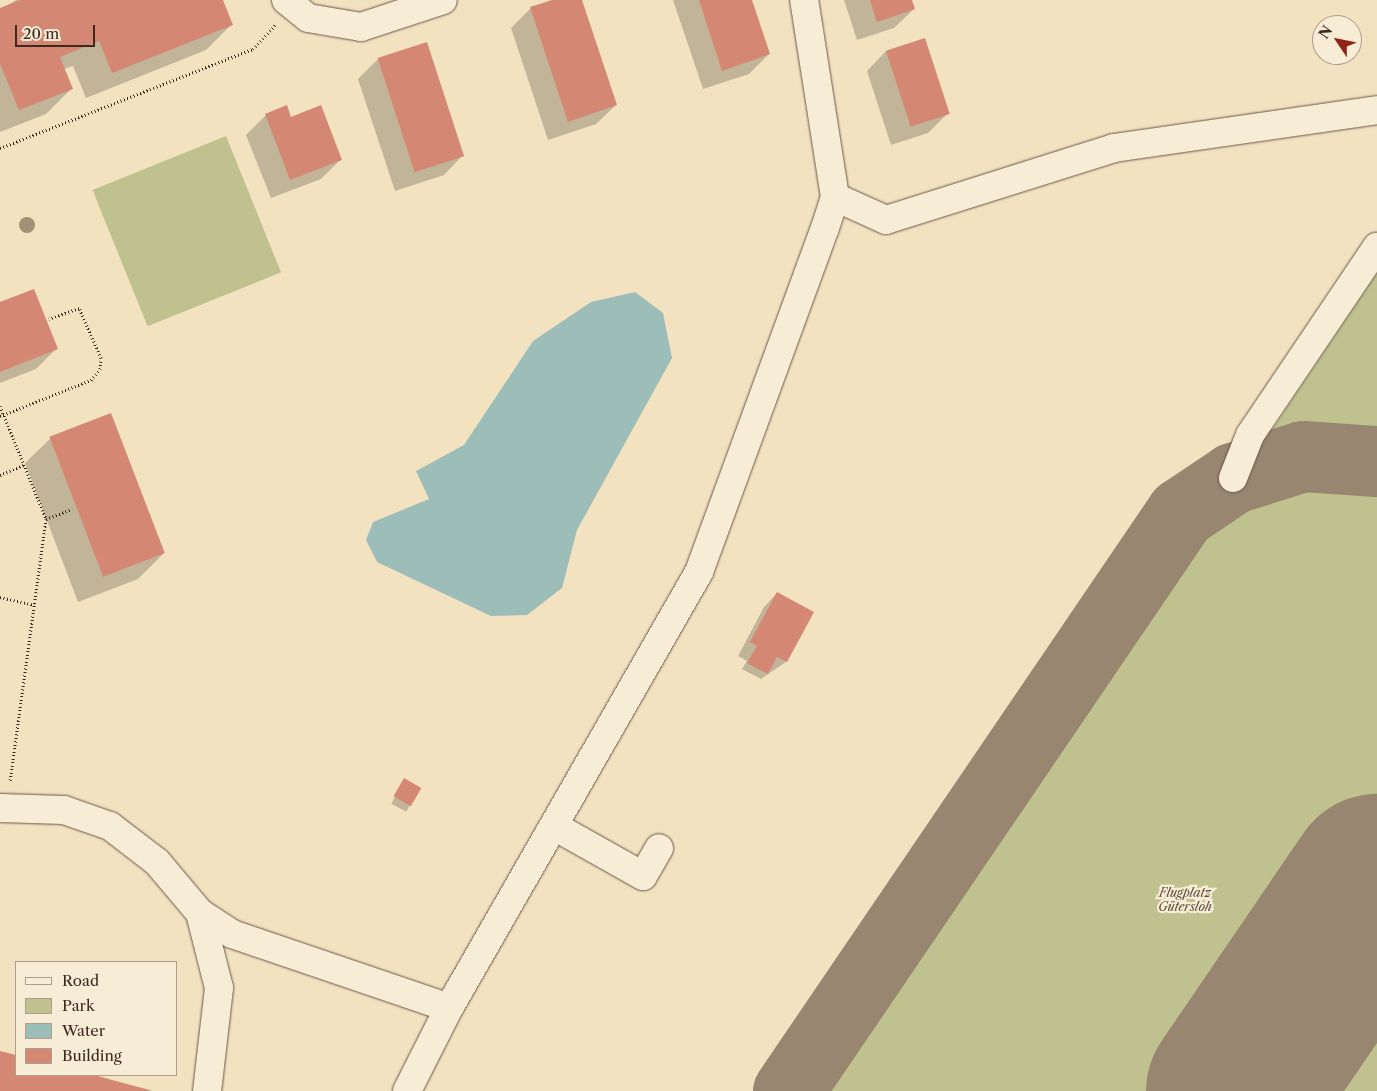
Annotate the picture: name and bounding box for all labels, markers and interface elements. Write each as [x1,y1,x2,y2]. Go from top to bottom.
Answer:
scale bar [18,15,98,47]
north arrow [1312,15,1362,65]
text: N [1315,22,1336,42]
text: 20 m [23,24,59,43]
park label: Flugplatz Gütersloh [1158,886,1212,914]
legend [15,961,178,1076]
text: Road [62,971,99,990]
text: Park [62,996,95,1015]
text: Water [62,1021,105,1040]
text: Building [62,1046,122,1065]

